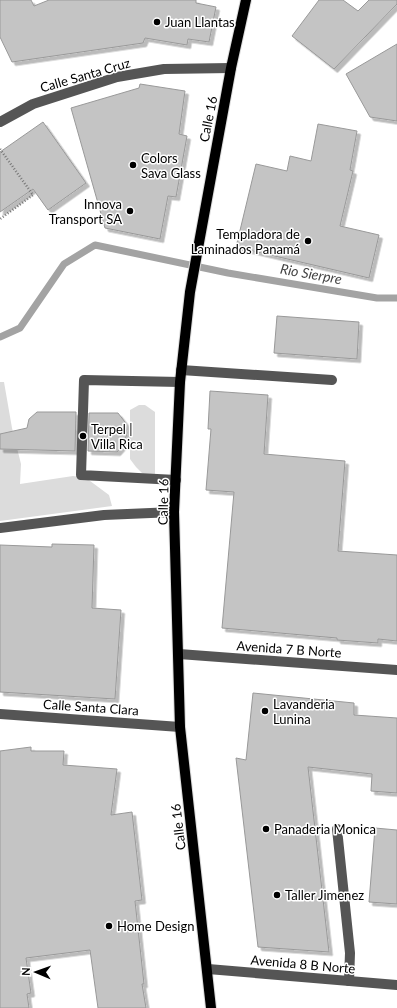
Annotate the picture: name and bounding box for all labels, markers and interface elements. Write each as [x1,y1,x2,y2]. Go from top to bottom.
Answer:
place label: Juan Llantas [165,14,235,30]
marker: Juan Llantas [152,17,162,27]
street label: Calle Santa Cruz [38,54,132,96]
street label: Calle 16 [196,95,220,143]
place label: Colors Sava Glass [141,150,201,181]
marker: Colors Sava Glass [128,160,138,170]
place label: Innova Transport SA [49,196,122,227]
marker: Innova Transport SA [125,206,135,216]
place label: Templadora de Laminados Panamá [191,226,300,257]
marker: Templadora de Laminados Panamá [303,236,313,246]
water label: Rio Sierpre [279,260,343,287]
place label: Terpel | Villa Rica [91,421,143,452]
marker: Terpel | Villa Rica [78,431,88,441]
street label: Calle 16 [155,479,171,525]
street label: Avenida 7 B Norte [236,637,342,661]
street label: Calle Santa Clara [43,696,139,718]
place label: Lavanderia Lunina [273,696,335,727]
marker: Lavanderia Lunina [260,706,270,716]
street label: Calle 16 [167,803,189,851]
place label: Panaderia Monica [274,821,376,837]
marker: Panaderia Monica [261,824,271,834]
place label: Taller Jimenez [285,887,364,903]
marker: Taller Jimenez [272,890,282,900]
place label: Home Design [117,918,194,934]
marker: Home Design [104,921,114,931]
street label: Avenida 8 B Norte [250,951,356,977]
north arrow [16,952,56,992]
text: N [19,967,32,976]

